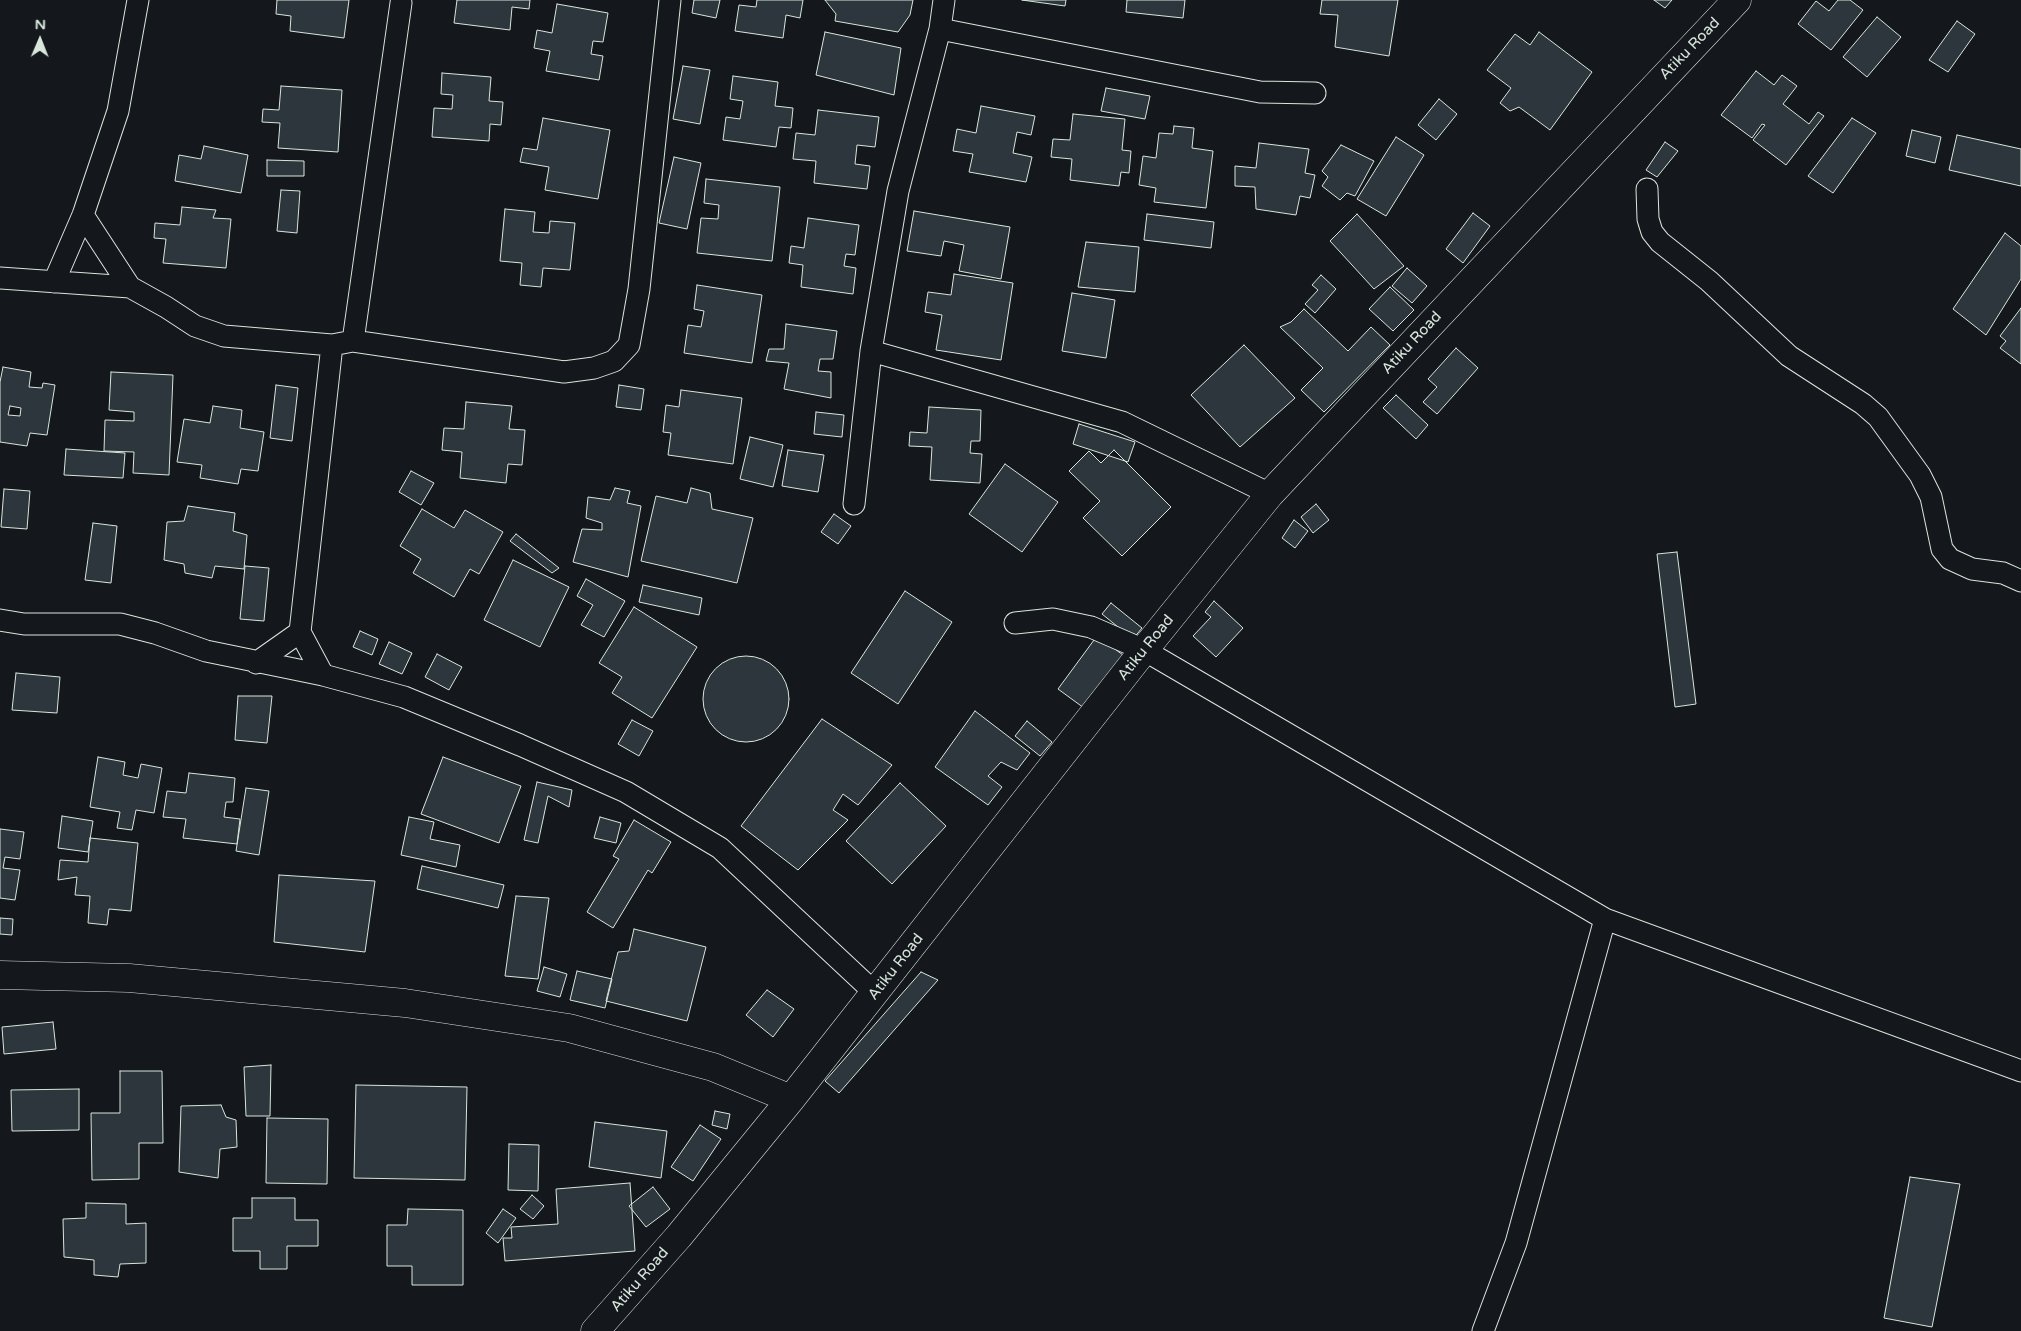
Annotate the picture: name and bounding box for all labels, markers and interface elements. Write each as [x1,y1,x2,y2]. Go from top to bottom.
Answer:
street label: Atiku Road [1656,14,1724,84]
north arrow [15,15,65,65]
text: N [34,16,46,33]
street label: Atiku Road [1378,308,1446,378]
street label: Atiku Road [1114,612,1178,684]
street label: Atiku Road [865,930,927,1004]
street label: Atiku Road [607,1244,673,1316]

